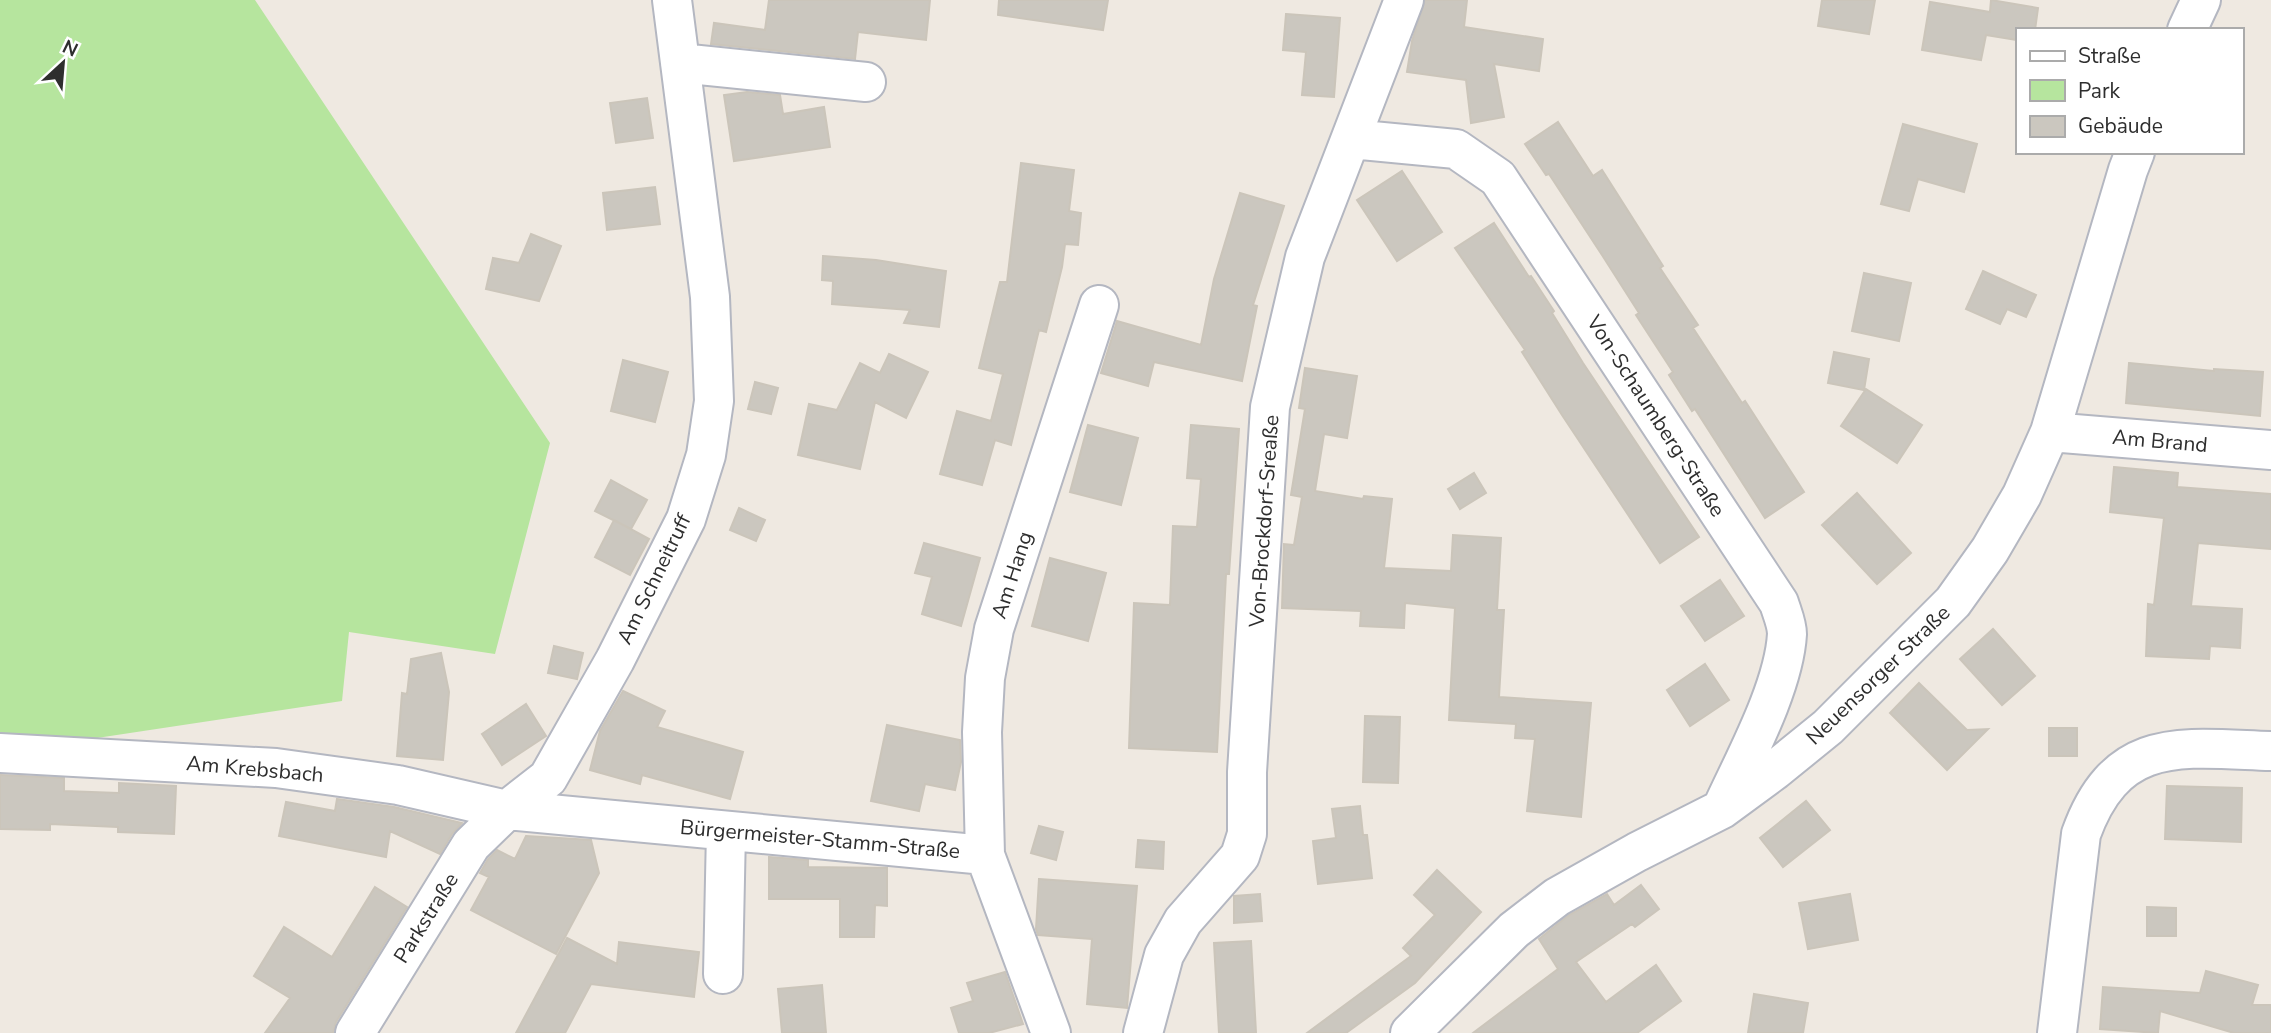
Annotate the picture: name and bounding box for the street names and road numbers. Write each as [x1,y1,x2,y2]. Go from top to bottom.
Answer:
street label: Von-Schaumberg-Straße [1580,309,1732,522]
street label: Von-Brockdorf-Sreaße [1243,414,1285,629]
street label: Am Brand [2111,423,2209,459]
street label: Am Schneitruff [610,508,698,649]
street label: Am Hang [985,528,1039,622]
street label: Neuensorger Straße [1800,599,1956,751]
street label: Am Krebsbach [185,749,325,789]
street label: Bürgermeister-Stamm-Straße [679,813,961,865]
street label: Parkstraße [387,867,465,969]

